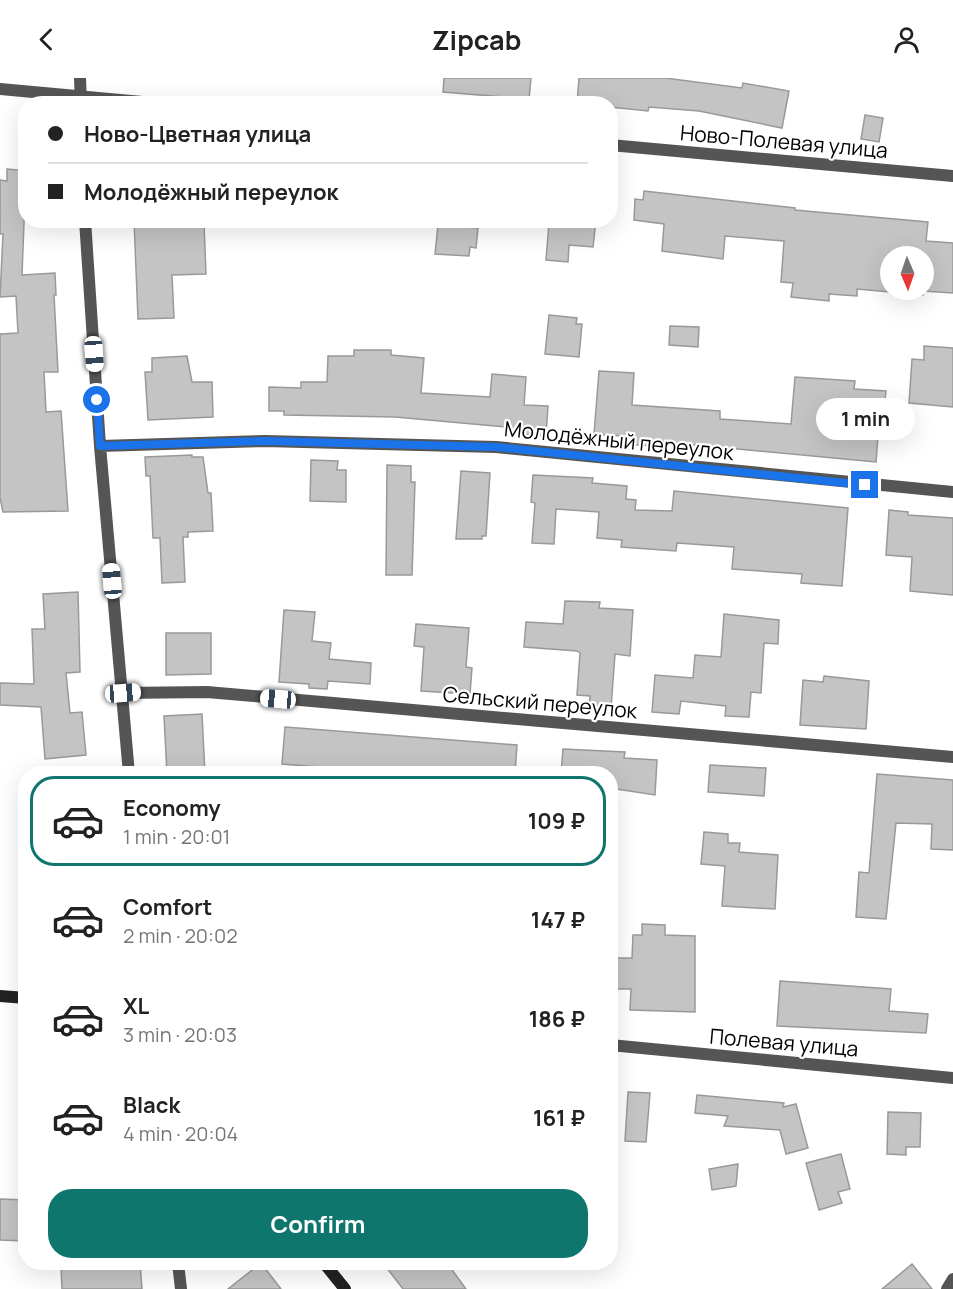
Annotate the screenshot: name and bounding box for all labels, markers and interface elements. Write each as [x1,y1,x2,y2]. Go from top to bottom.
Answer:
text: Zipcab [432,21,521,58]
icon: back [30,23,63,56]
icon: person [890,23,923,56]
street label: Ново-Полевая улица [679,118,889,164]
text: Ново-Цветная улица [84,119,311,149]
text: Молодёжный переулок [84,177,338,207]
north arrow [880,246,934,300]
map controls [880,246,934,300]
car [84,335,104,373]
route start [83,386,110,413]
callout: 1 min [816,398,914,440]
text: 1 min [841,405,890,432]
street label: Молодёжный переулок [503,414,736,466]
route end [851,471,878,498]
car [101,562,123,600]
street label: Сельский переулок [442,680,639,724]
car [104,683,142,703]
car [259,688,297,710]
text: Economy [123,793,221,823]
icon: car [51,794,105,848]
text: 109 ₽ [528,806,585,836]
text: 1 min · 20:01 [123,823,230,850]
text: Comfort [123,892,212,922]
icon: car [51,893,105,947]
text: 147 ₽ [531,905,585,935]
text: 2 min · 20:02 [123,922,238,949]
text: XL [123,991,149,1021]
icon: car [51,992,105,1046]
text: 186 ₽ [529,1004,585,1034]
text: 3 min · 20:03 [123,1021,237,1048]
street label: Полевая улица [708,1022,860,1062]
text: Black [123,1090,180,1120]
icon: car [51,1091,105,1145]
text: 161 ₽ [533,1103,585,1133]
text: 4 min · 20:04 [123,1120,238,1147]
button: Confirm [48,1189,588,1258]

